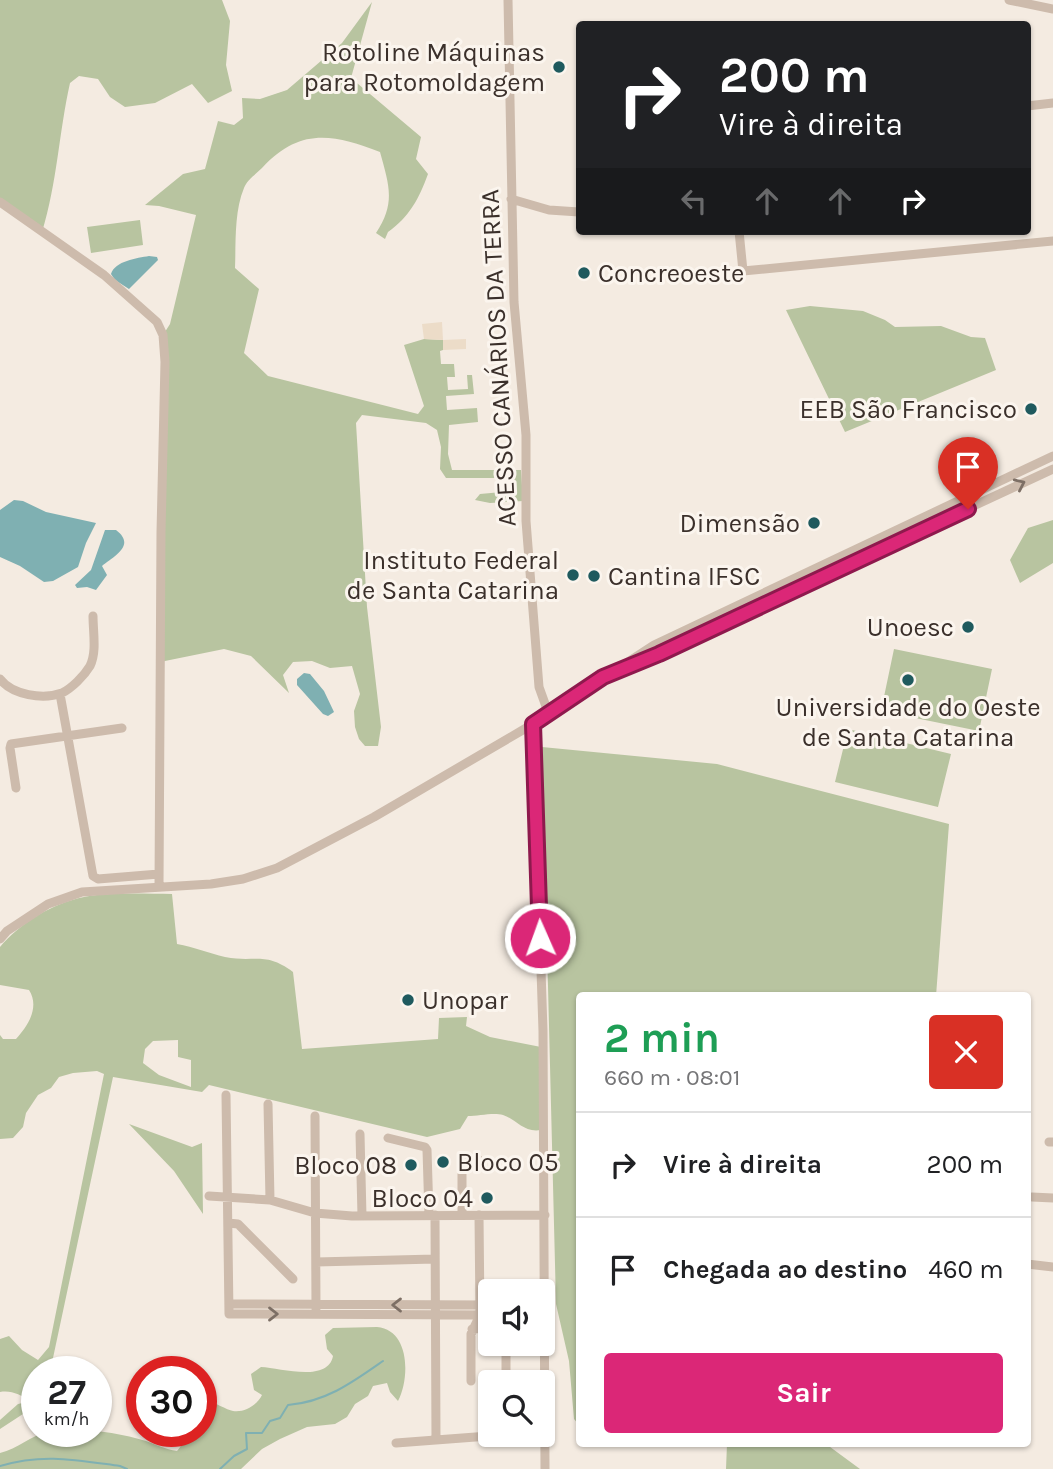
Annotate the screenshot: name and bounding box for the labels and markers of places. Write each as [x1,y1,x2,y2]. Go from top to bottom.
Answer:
place label: Rotoline Máquinas para Rotomoldagem [304,37,545,98]
marker: Rotoline Máquinas para Rotomoldagem [551,59,567,75]
place label: Concreoeste [598,258,744,289]
marker: Concreoeste [576,265,592,281]
place label: EEB São Francisco [800,394,1017,425]
marker: EEB São Francisco [1023,401,1039,417]
pin [938,437,998,509]
place label: Dimensão [680,508,800,539]
marker: Dimensão [806,515,822,531]
place label: Instituto Federal de Santa Catarina [347,545,559,606]
place label: Cantina IFSC [608,561,760,592]
marker: Instituto Federal de Santa Catarina [565,567,581,583]
marker: Cantina IFSC [586,568,602,584]
place label: Unoesc [867,612,954,643]
marker: Unoesc [960,619,976,635]
marker: Universidade do Oeste de Santa Catarina [900,672,916,688]
place label: Universidade do Oeste de Santa Catarina [775,692,1041,753]
place label: Unopar [422,985,508,1016]
marker: Unopar [400,992,416,1008]
place label: Bloco 05 [457,1147,559,1178]
place label: Bloco 08 [294,1150,397,1181]
marker: Bloco 05 [435,1154,451,1170]
marker: Bloco 08 [403,1157,419,1173]
place label: Bloco 04 [372,1183,473,1214]
marker: Bloco 04 [479,1190,495,1206]

